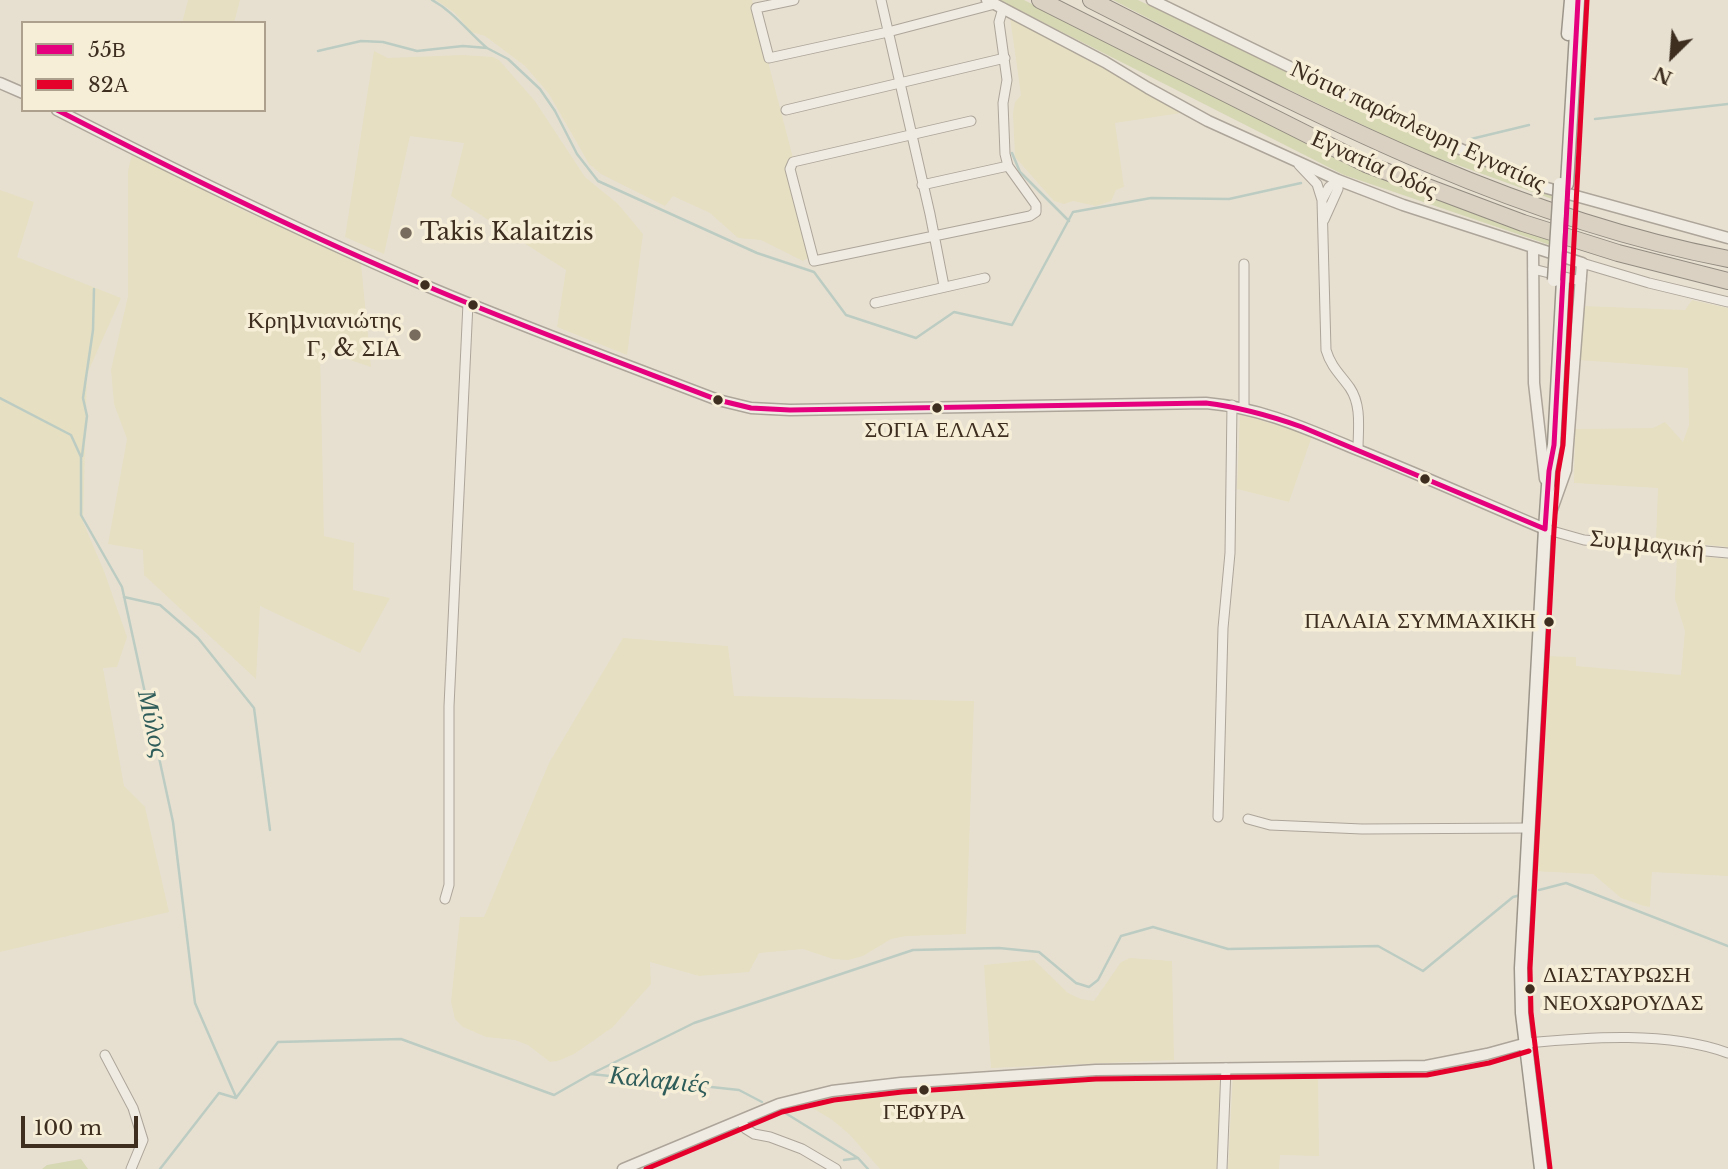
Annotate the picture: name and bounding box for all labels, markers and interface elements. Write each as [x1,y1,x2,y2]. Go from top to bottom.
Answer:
legend [21,21,266,112]
north arrow [1637,21,1707,91]
text: 55Β [88,37,126,63]
street label: Νότια παράπλευρη Εγνατίας [1286,55,1550,199]
text: N [1650,61,1676,90]
text: 82Α [88,72,129,98]
street label: Εγνατία Οδός [1307,125,1441,205]
place label: Takis Kalaitzis [420,219,594,247]
marker: Takis Kalaitzis [398,225,414,241]
unlabelled marker [418,278,432,292]
unlabelled marker [466,298,480,312]
place label: Κρημνιανιώτης Γ, & ΣΙΑ [247,307,401,363]
marker: Κρημνιανιώτης Γ, & ΣΙΑ [407,327,423,343]
unlabelled marker [711,393,725,407]
marker: ΣΟΓΙΑ ΕΛΛΑΣ [930,401,944,415]
place label: ΣΟΓΙΑ ΕΛΛΑΣ [865,418,1009,444]
unlabelled marker [1418,472,1432,486]
street label: Συμμαχική [1588,525,1706,565]
place label: ΠΑΛΑΙΑ ΣΥΜΜΑΧΙΚΗ [1304,609,1536,635]
marker: ΠΑΛΑΙΑ ΣΥΜΜΑΧΙΚΗ [1542,615,1556,629]
water label: Μύλος [130,687,174,761]
place label: ΔΙΑΣΤΑΥΡΩΣΗ ΝΕΟΧΩΡΟΥΔΑΣ [1543,963,1703,1014]
marker: ΔΙΑΣΤΑΥΡΩΣΗ ΝΕΟΧΩΡΟΥΔΑΣ [1523,982,1537,996]
water label: Καλαμιές [608,1060,710,1102]
marker: ΓΕΦΥΡΑ [917,1083,931,1097]
place label: ΓΕΦΥΡΑ [883,1100,965,1126]
scale bar [24,1102,142,1146]
text: 100 m [34,1115,102,1141]

